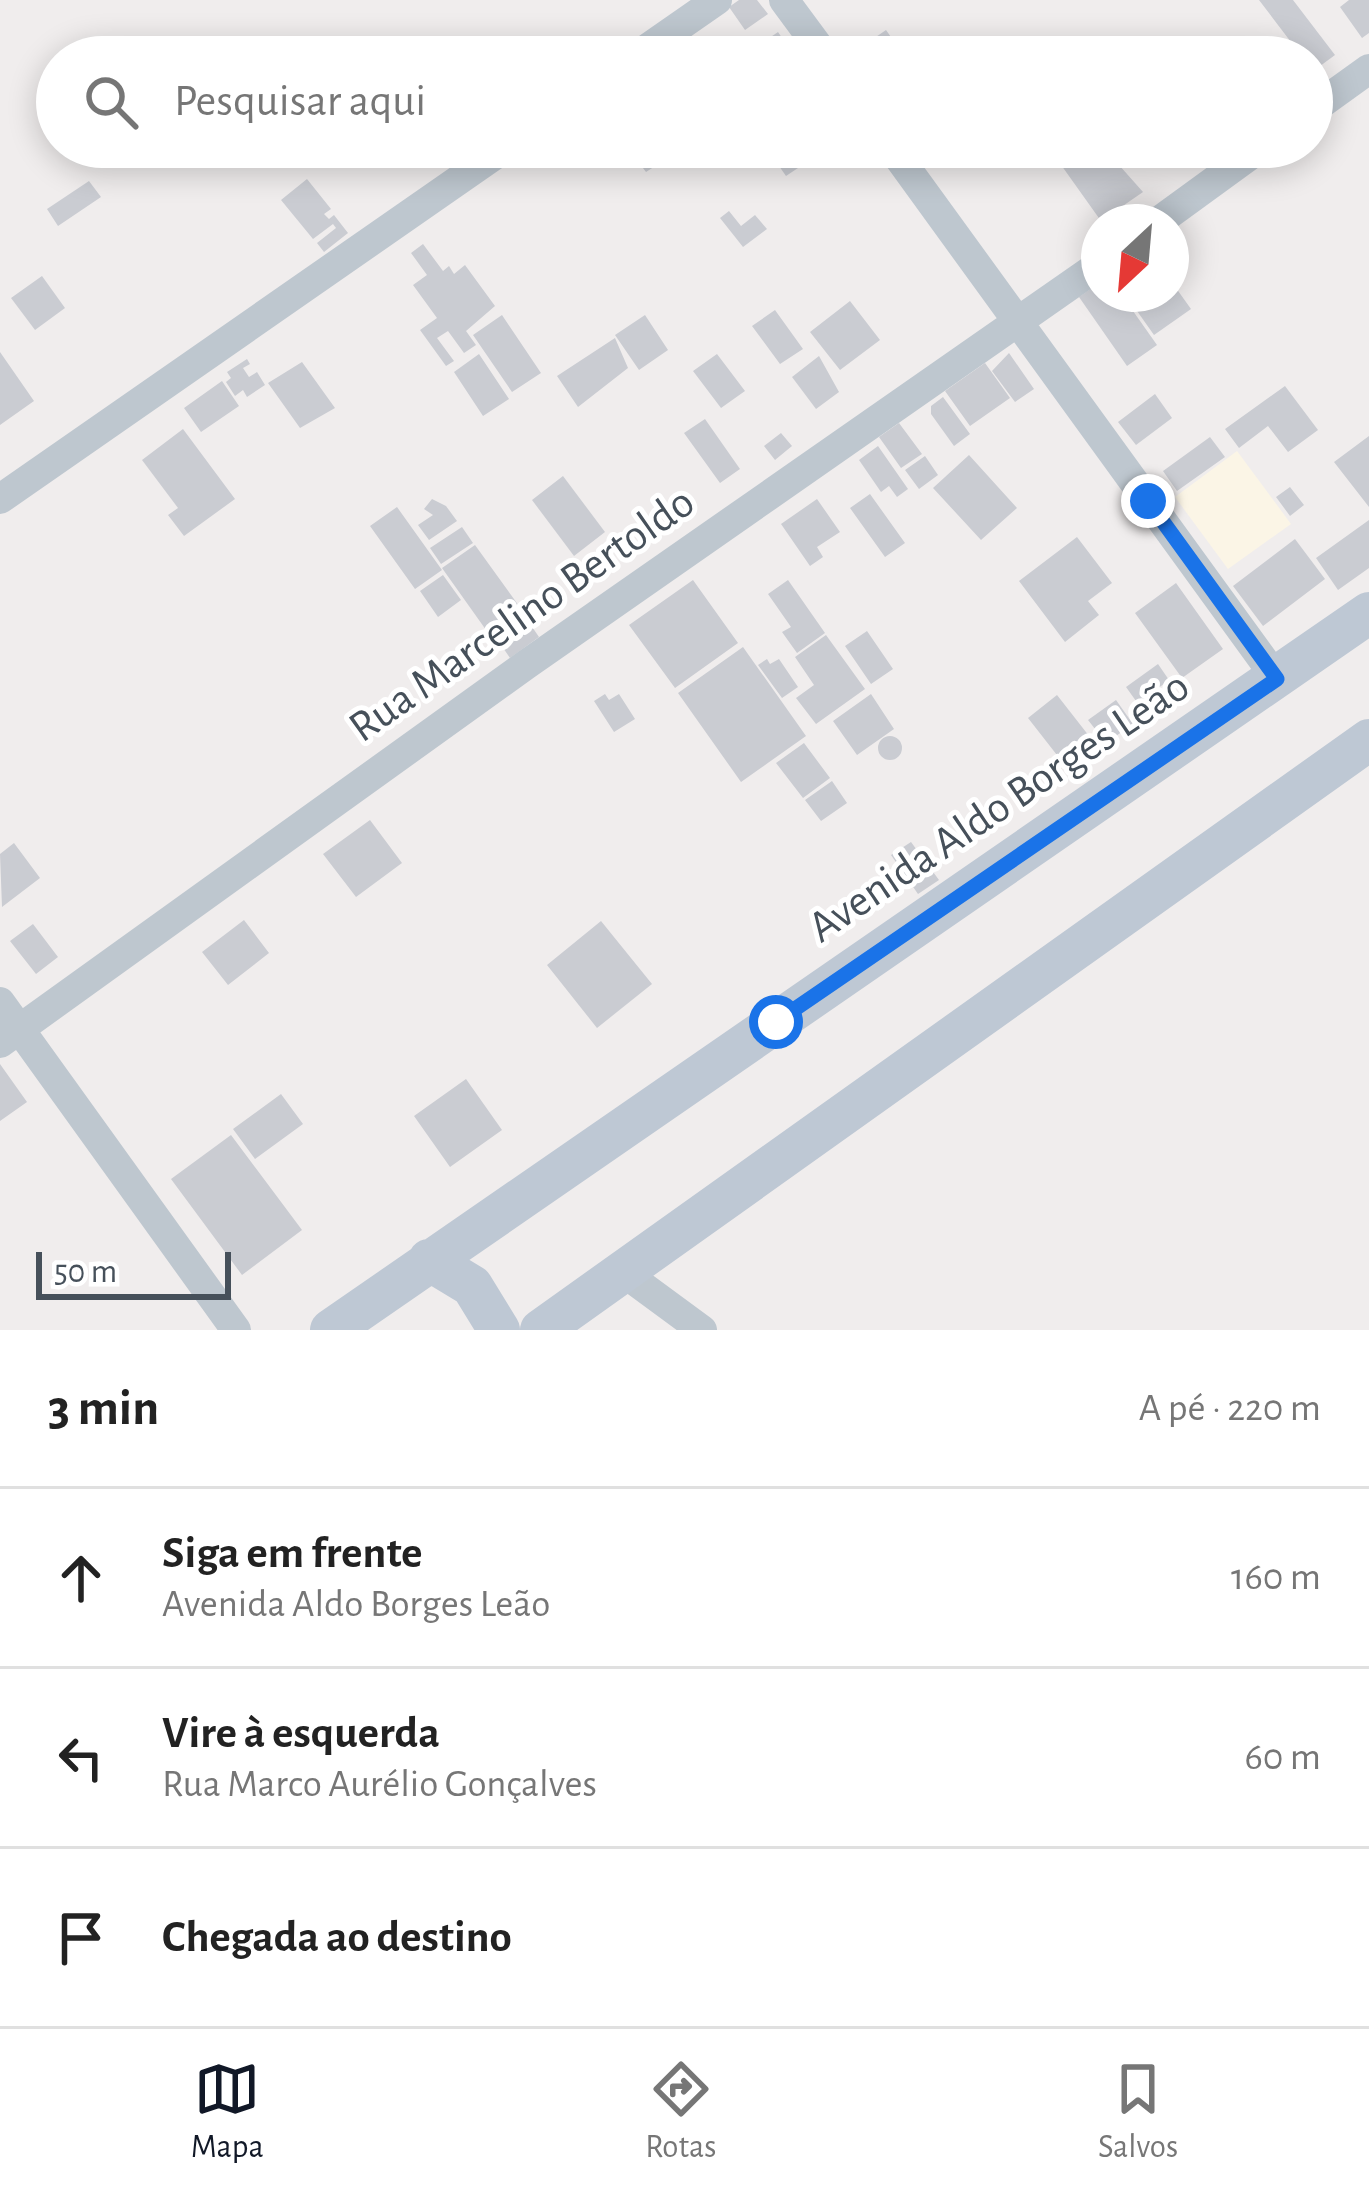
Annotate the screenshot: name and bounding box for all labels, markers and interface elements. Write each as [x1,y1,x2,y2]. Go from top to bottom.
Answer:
search box [36,36,1333,168]
icon: search [78,69,144,135]
text: Pesquisar aqui [174,79,426,124]
north arrow [1081,204,1189,312]
route end [1121,474,1175,528]
street label: Rua Marcelino Bertoldo [341,479,703,751]
street label: Avenida Aldo Borges Leão [801,663,1197,951]
route start [749,995,803,1049]
scale bar [36,1246,231,1299]
text: 50 m [54,1256,117,1289]
text: 3 min [48,1383,159,1434]
text: A pé · 220 m [1139,1389,1321,1428]
text: Siga em frente [162,1531,423,1576]
icon: ahead [48,1545,114,1611]
text: 160 m [1231,1558,1321,1597]
text: Avenida Aldo Borges Leão [162,1585,550,1624]
text: Vire à esquerda [162,1711,440,1756]
icon: left [48,1725,114,1791]
text: 60 m [1244,1738,1321,1777]
text: Rua Marco Aurélio Gonçalves [162,1765,597,1804]
icon: arrive [48,1905,114,1971]
text: Chegada ao destino [162,1915,512,1960]
tab: Mapa [191,2056,264,2168]
tab: Rotas [645,2056,717,2168]
tab: Salvos [1098,2056,1178,2168]

